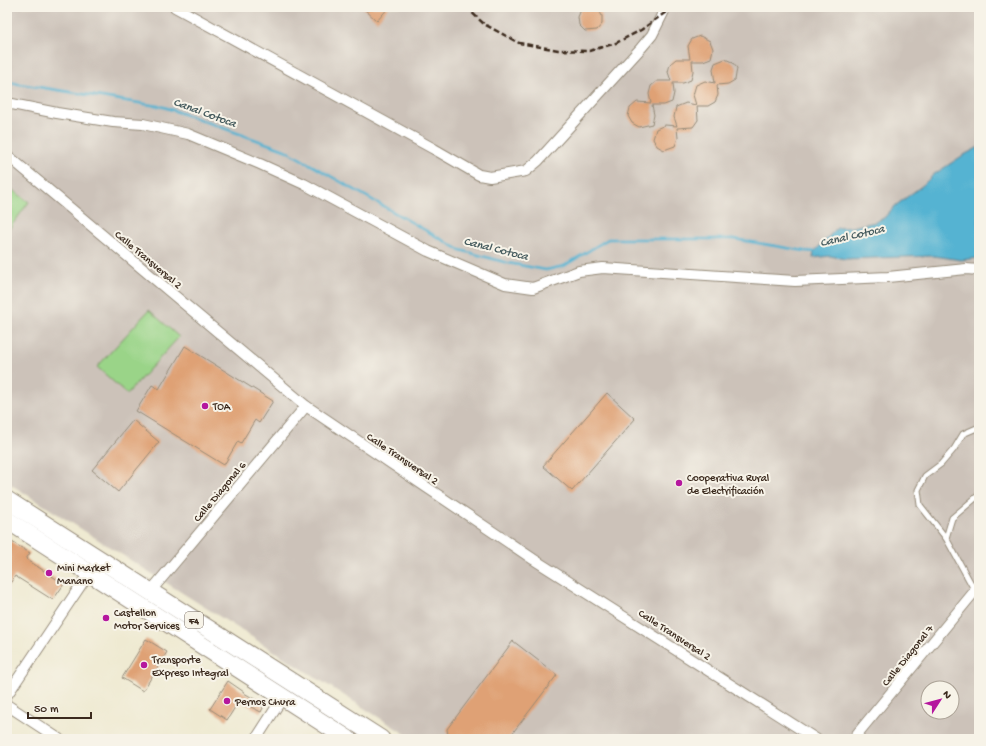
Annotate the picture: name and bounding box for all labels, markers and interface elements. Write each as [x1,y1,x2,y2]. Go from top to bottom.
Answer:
water label: Canal Cotoca [171,96,239,132]
water label: Canal Cotoca [819,222,887,251]
street label: Calle Transversal 2 [112,229,184,292]
water label: Canal Cotoca [462,235,530,265]
marker: TOA [200,401,210,411]
place label: TOA [212,402,231,414]
street label: Calle Transversal 2 [364,431,440,488]
street label: Calle Diagonal 6 [192,459,249,525]
place label: Cooperativa Rural de Electrificación [687,473,770,498]
marker: Cooperativa Rural de Electrificación [674,478,684,488]
place label: Mini Market Manano [57,563,111,588]
marker: Mini Market Manano [44,568,54,578]
place label: Castellon Motor Services [114,608,180,633]
street label: Calle Transversal 2 [636,608,713,664]
road number: F4 [185,612,203,628]
marker: Castellon Motor Services [101,613,111,623]
street label: Calle Diagonal 7 [880,623,937,689]
place label: Transporte Expreso Integral [151,655,229,680]
marker: Transporte Expreso Integral [139,660,149,670]
north arrow [920,680,960,720]
text: N [940,689,953,702]
scale bar [28,694,91,720]
marker: Pernos Chura [222,696,232,706]
place label: Pernos Chura [234,697,296,709]
text: 50 m [34,703,59,717]

